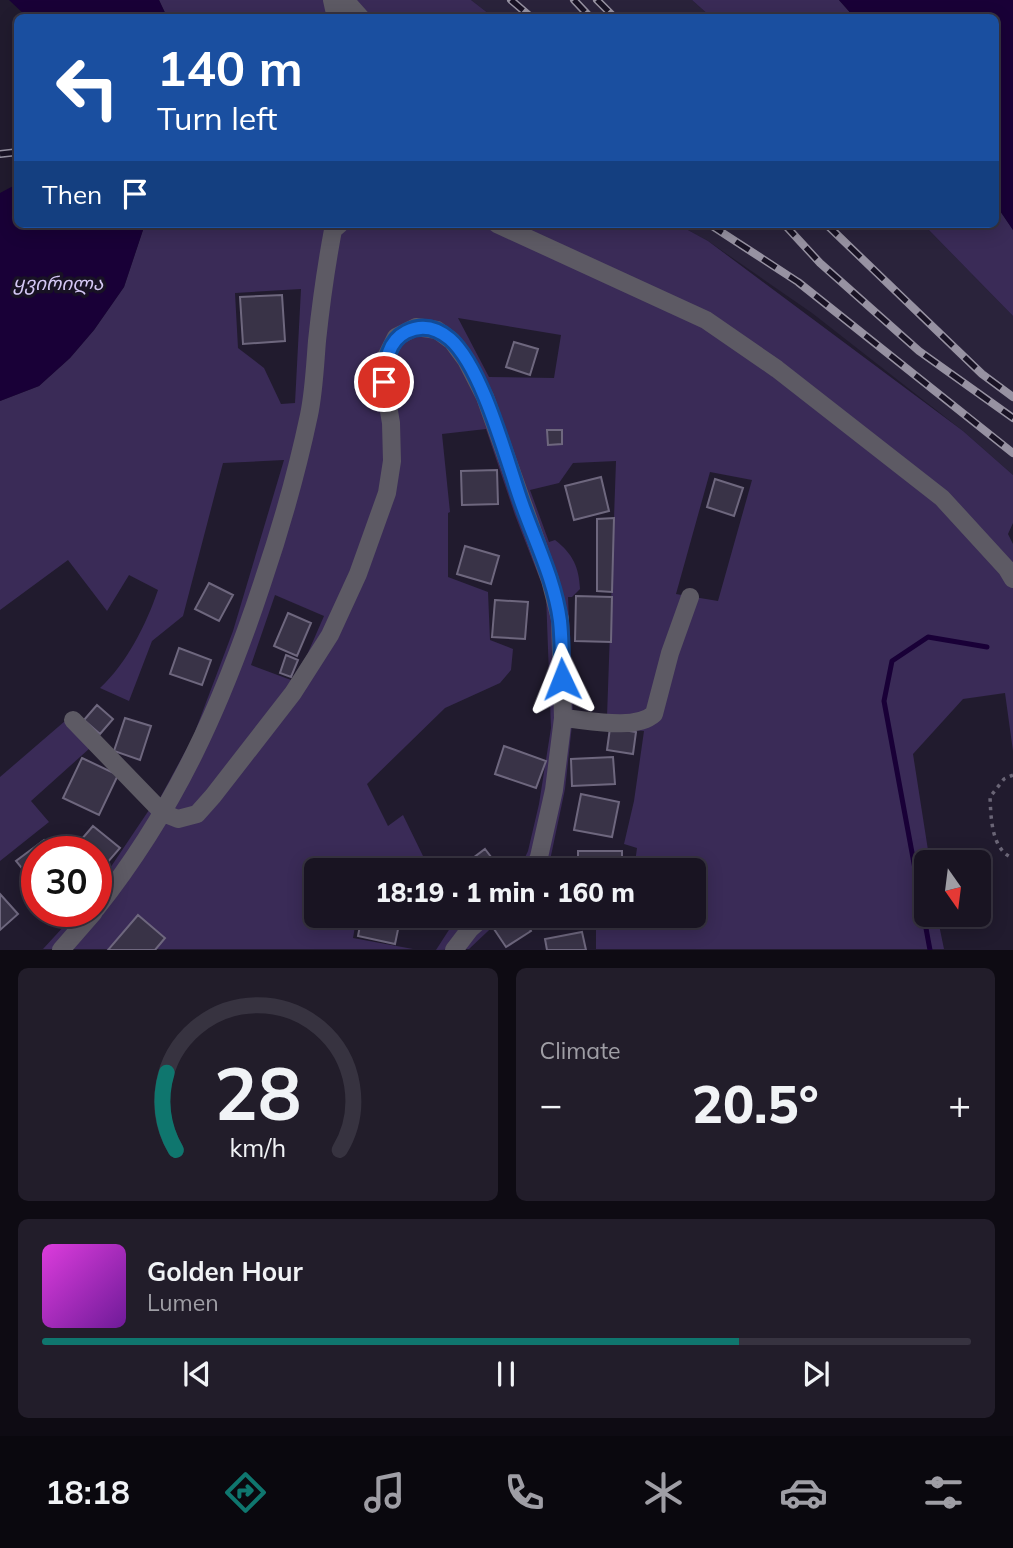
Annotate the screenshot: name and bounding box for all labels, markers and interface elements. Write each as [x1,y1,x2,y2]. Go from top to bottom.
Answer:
text: 140 m [157,37,303,98]
icon: left [42,42,133,133]
text: Turn left [157,98,277,138]
icon: arrive [116,175,154,213]
text: Then [42,178,102,211]
water label: ყვირილა [13,271,104,295]
pin [354,352,414,412]
icon: arrive [365,363,403,401]
position arrow [525,642,599,716]
speed limit sign: 30 [21,836,112,927]
north arrow [914,850,990,928]
map controls [914,850,991,927]
text: 18:19 · 1 min · 160 m [375,876,635,909]
text: Climate [540,1036,621,1065]
text: 28 [214,1048,301,1139]
text: 20.5° [692,1071,819,1136]
text: − [540,1080,562,1128]
text: + [948,1080,971,1128]
text: km/h [229,1132,286,1163]
text: Golden Hour [147,1255,303,1288]
text: Lumen [147,1288,219,1317]
icon: previous [178,1355,216,1393]
icon: pause [487,1355,525,1393]
icon: next [797,1355,835,1393]
icon: directions [221,1468,270,1517]
icon: music [360,1468,409,1517]
icon: phone [500,1468,549,1517]
icon: climate [639,1468,688,1517]
icon: car [779,1468,828,1517]
icon: filters [919,1468,968,1517]
text: 18:18 [45,1472,130,1512]

